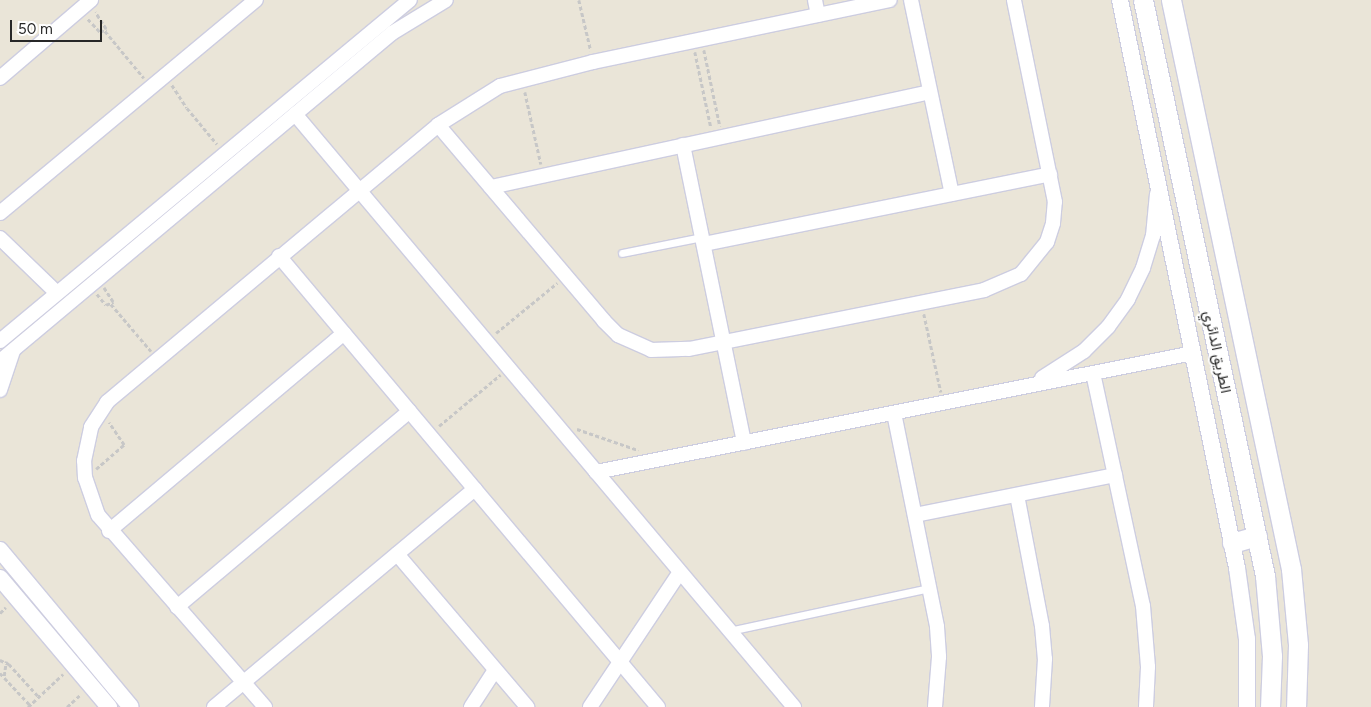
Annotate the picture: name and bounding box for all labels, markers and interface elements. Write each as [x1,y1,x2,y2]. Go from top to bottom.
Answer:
scale bar [12,10,105,42]
text: 50 m [18,20,53,38]
street label: الطريق الدائري [1199,309,1235,395]

